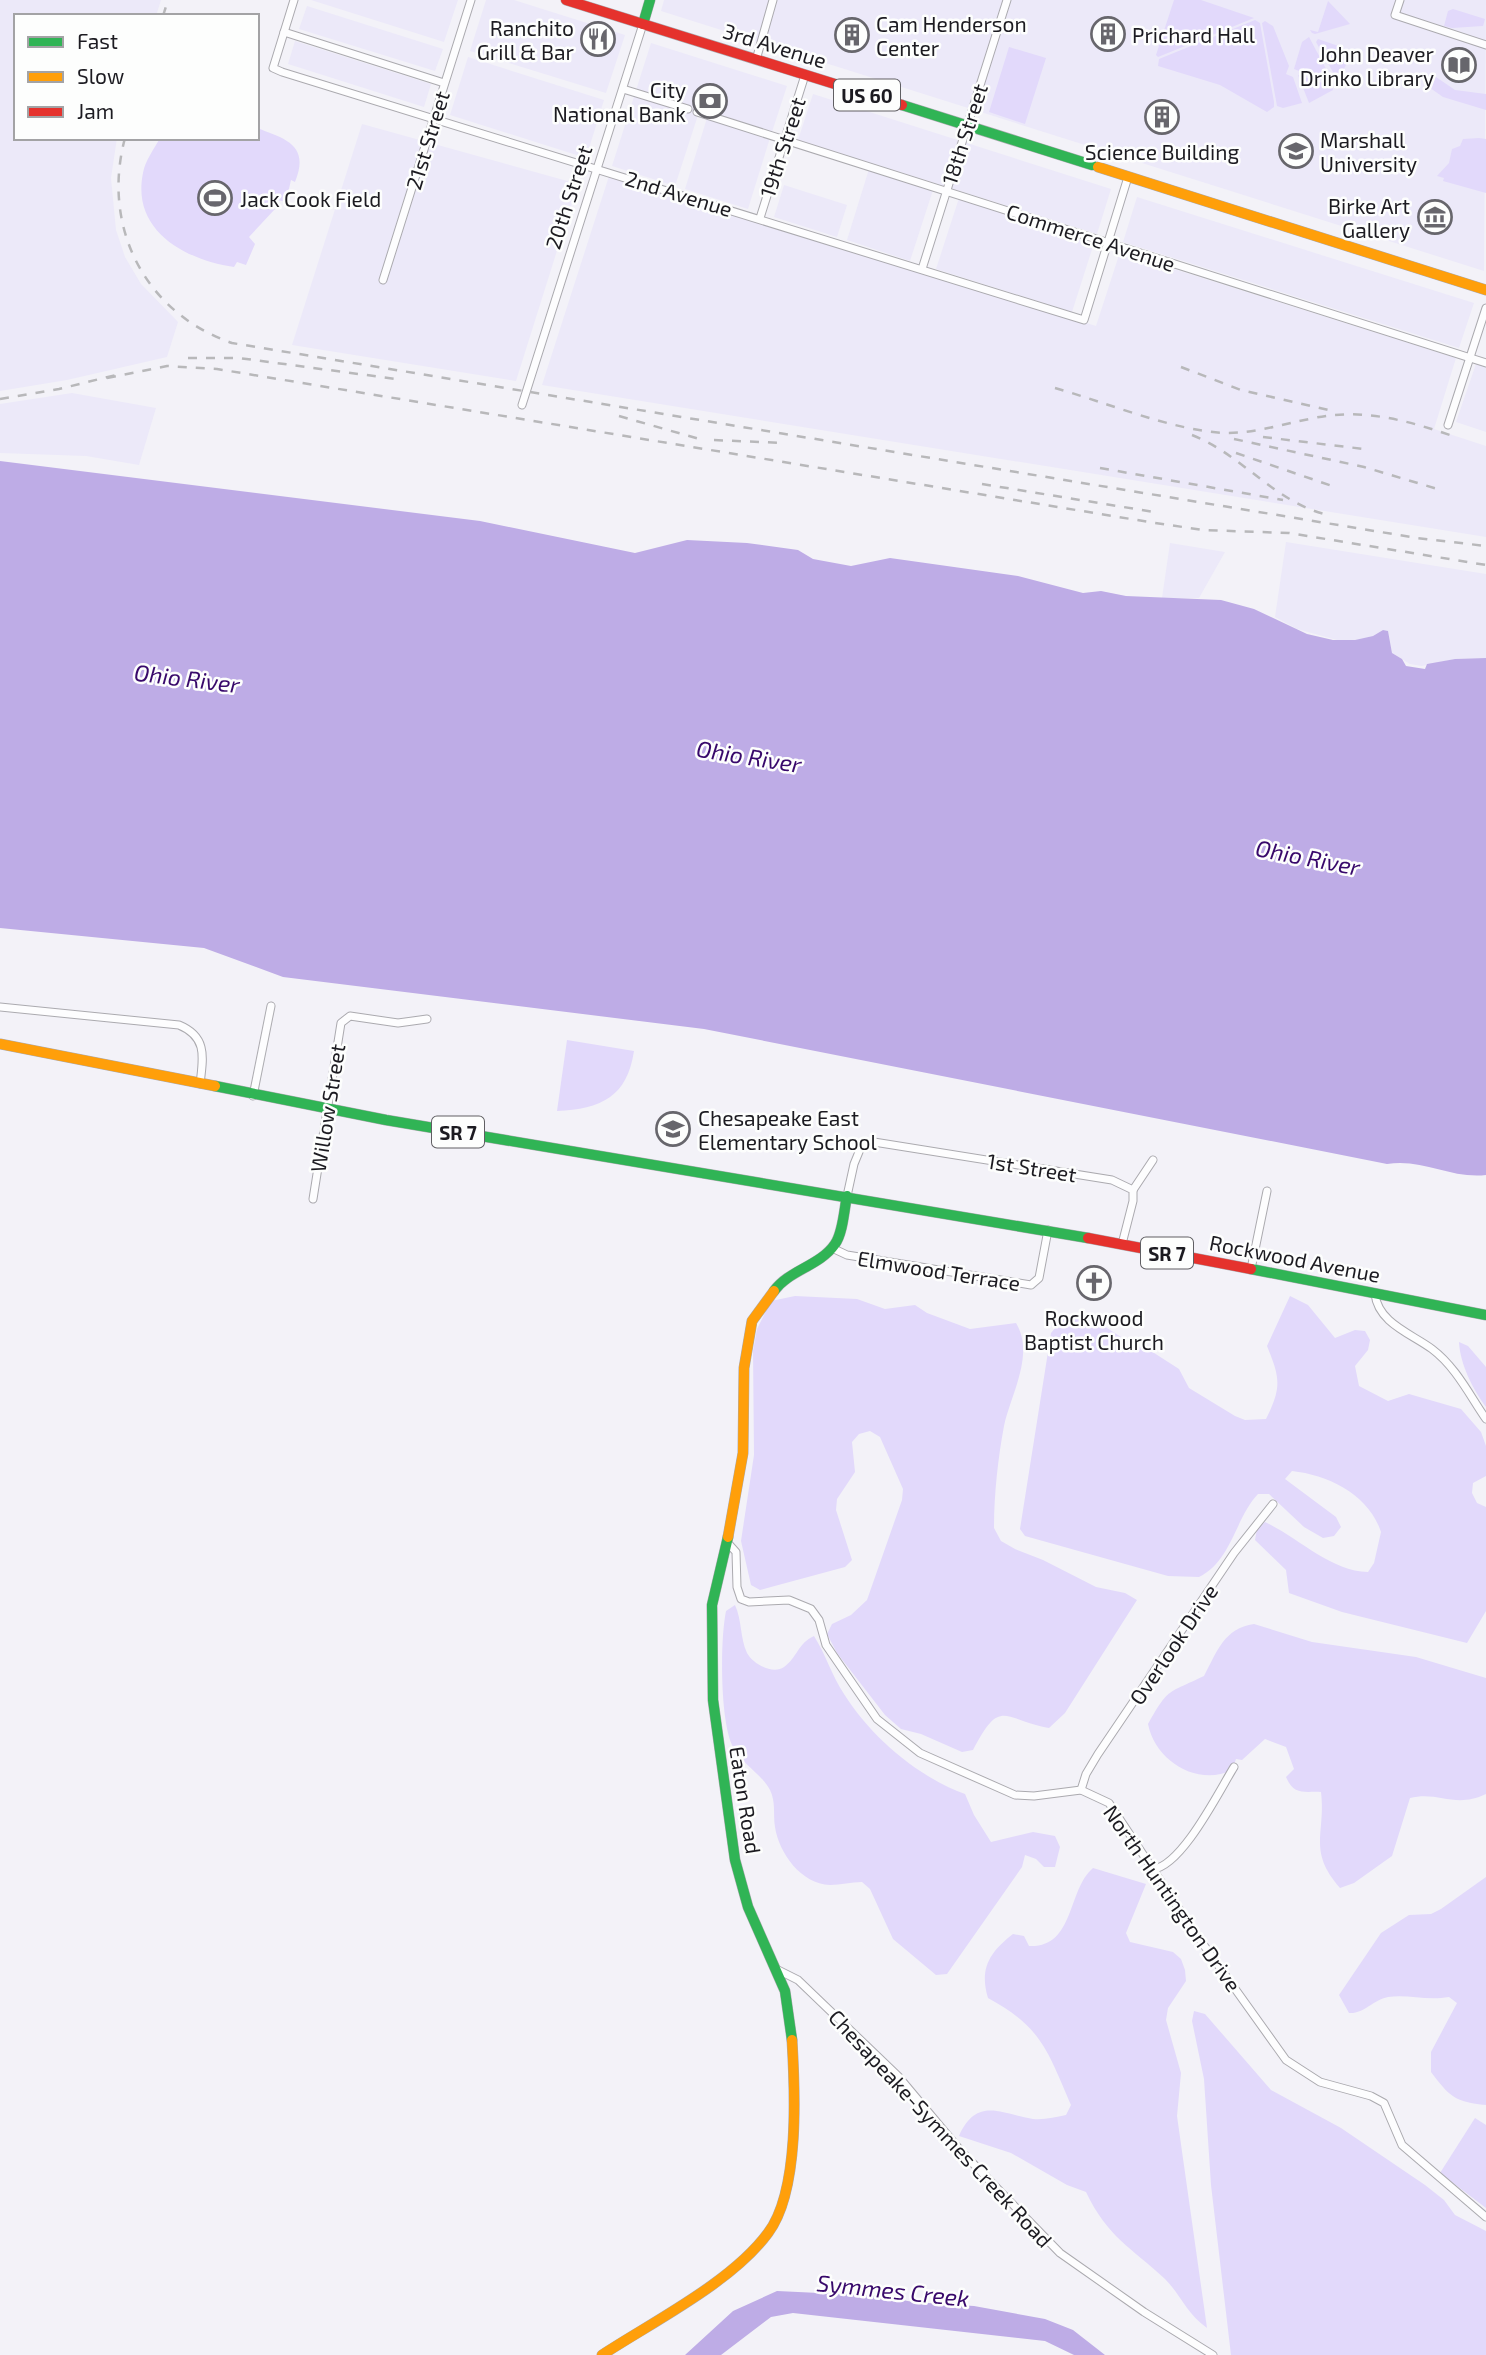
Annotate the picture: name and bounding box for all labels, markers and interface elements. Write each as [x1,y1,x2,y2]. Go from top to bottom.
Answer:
place label: Cam Henderson Center [876,11,1027,60]
legend [14,14,259,140]
place label: Ranchito Grill & Bar [477,15,575,64]
building icon: Prichard Hall [1089,15,1127,53]
building icon: Cam Henderson Center [833,16,871,54]
street label: 3rd Avenue [720,17,830,73]
restaurant icon: Ranchito Grill & Bar [579,20,617,58]
place label: Prichard Hall [1132,22,1256,47]
text: Fast [77,28,118,53]
place label: John Deaver Drinko Library [1300,41,1435,90]
library icon: John Deaver Drinko Library [1440,46,1478,84]
text: Slow [77,63,124,88]
place label: City National Bank [553,77,686,126]
road number: US 60 [834,80,900,110]
street label: 18th Street [936,81,992,187]
bank icon: City National Bank [691,82,729,120]
street label: 21st Street [400,88,454,192]
street label: 19th Street [754,94,810,200]
text: Jam [77,98,114,123]
building icon: Science Building [1143,98,1181,136]
place label: Marshall University [1320,127,1417,176]
school or university icon: Marshall University [1277,132,1315,170]
place label: Science Building [1085,139,1239,164]
street label: 20th Street [539,142,597,252]
street label: 2nd Avenue [622,165,736,221]
sports icon: Jack Cook Field [196,179,234,217]
place label: Jack Cook Field [240,186,381,211]
place label: Birke Art Gallery [1328,193,1410,242]
street label: Commerce Avenue [1003,198,1179,276]
museum icon: Birke Art Gallery [1416,198,1454,236]
water label: Ohio River [133,658,242,698]
water label: Ohio River [694,734,804,778]
water label: Ohio River [1253,833,1364,881]
street label: Willow Street [305,1042,349,1174]
place label: Chesapeake East Elementary School [698,1105,878,1154]
school or university icon: Chesapeake East Elementary School [654,1110,692,1148]
road number: SR 7 [432,1116,484,1148]
street label: 1st Street [986,1148,1078,1186]
street label: Rockwood Avenue [1207,1229,1383,1287]
road number: SR 7 [1141,1238,1193,1268]
street label: Elmwood Terrace [856,1245,1022,1295]
church icon: Rockwood Baptist Church [1075,1264,1113,1302]
place label: Rockwood Baptist Church [1024,1305,1164,1354]
street label: Overlook Drive [1124,1579,1222,1709]
street label: Eaton Road [725,1744,767,1856]
street label: North Huntington Drive [1099,1800,1247,1996]
street label: Chesapeake-Symmes Creek Road [824,2004,1058,2252]
water label: Symmes Creek [815,2268,971,2312]

